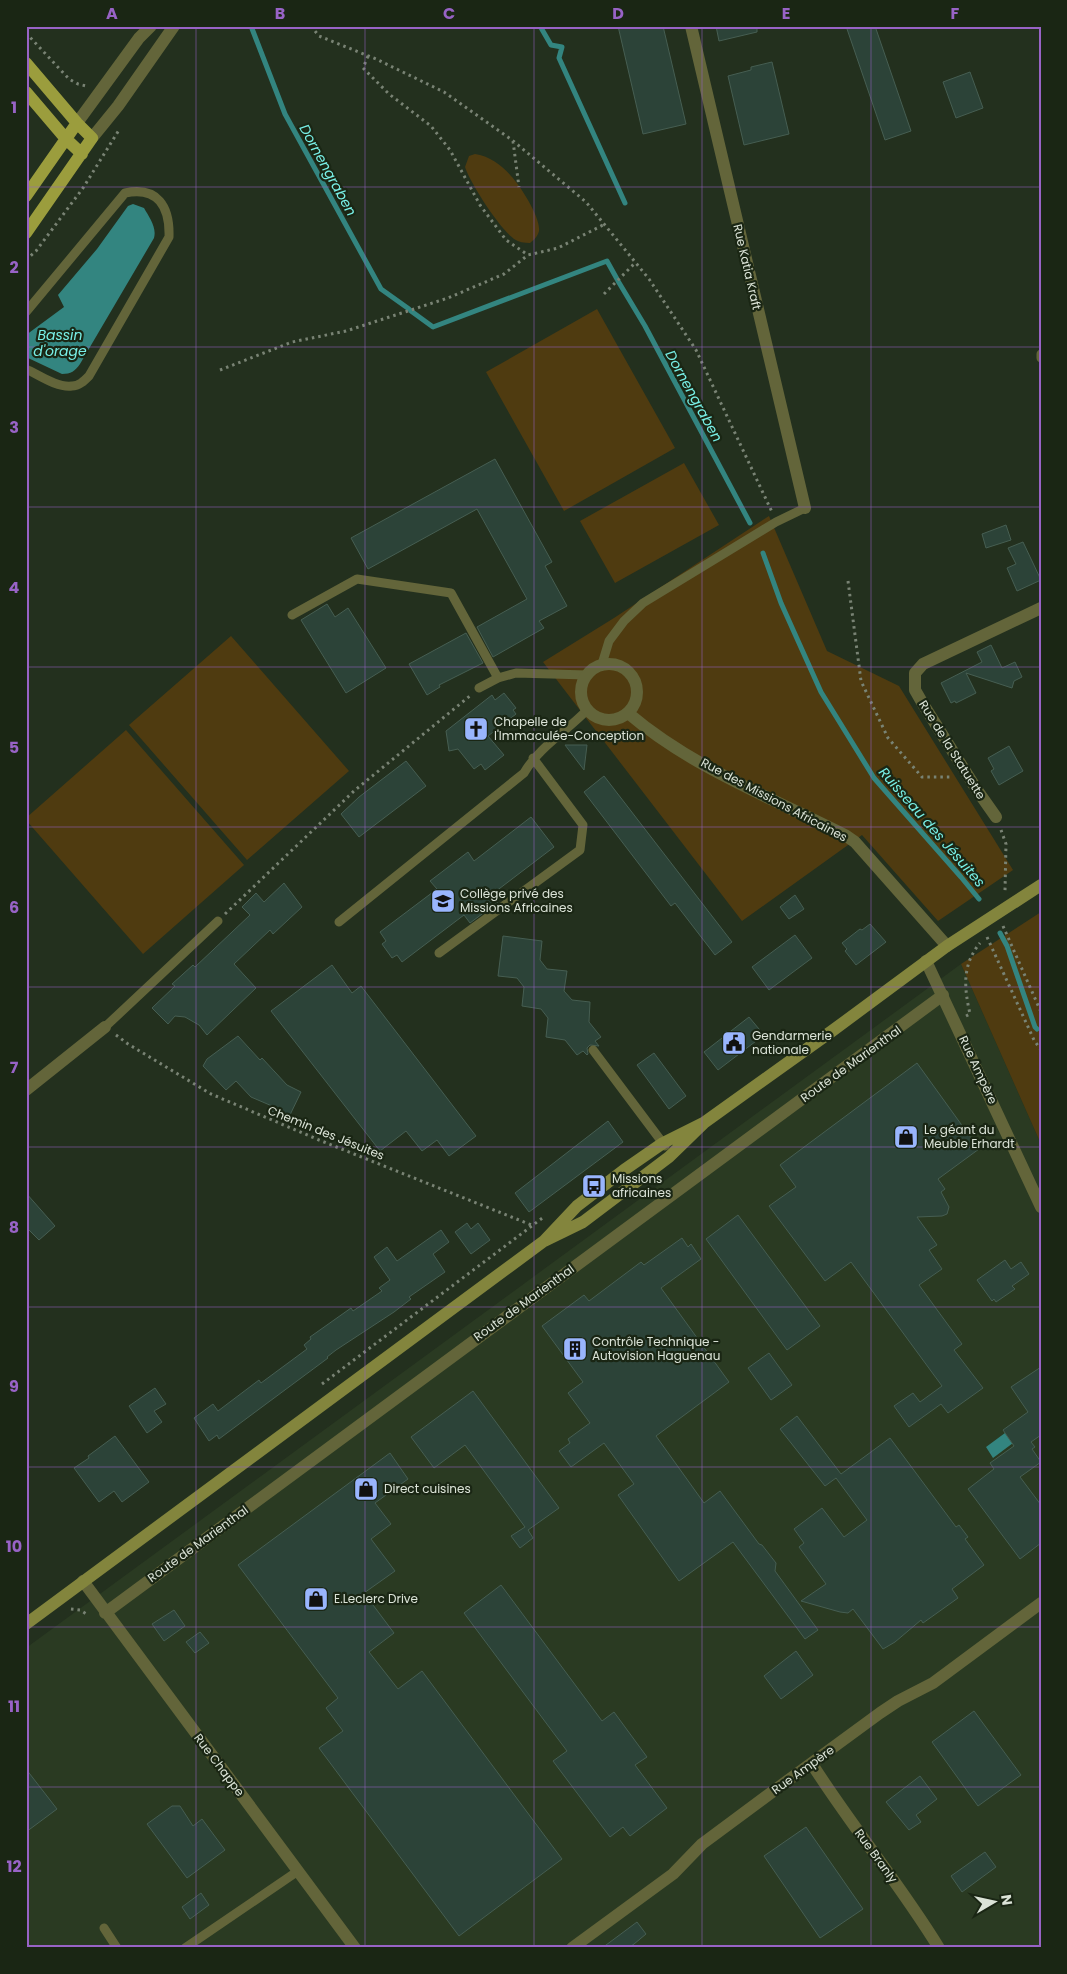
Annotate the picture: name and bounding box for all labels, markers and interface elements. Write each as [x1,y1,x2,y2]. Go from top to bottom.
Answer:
text: A [106,2,118,25]
text: B [275,2,285,25]
text: C [443,2,455,25]
text: D [612,2,624,25]
text: E [782,2,790,25]
text: F [951,2,960,25]
text: 1 [11,96,17,119]
water label: Dornengraben [295,121,361,219]
street label: Rue Katia Kraft [729,222,766,312]
text: 2 [9,256,19,279]
water label: Bassin d'orage [33,325,87,361]
water label: Dornengraben [661,347,727,445]
text: 3 [9,416,19,439]
text: 4 [9,576,20,599]
street label: Rue de la Statuette [915,697,990,803]
place label: Chapelle de l'Immaculée-Conception [494,713,644,744]
church icon: Chapelle de l'Immaculée-Conception [463,716,489,742]
text: 5 [9,736,19,759]
street label: Rue des Missions Africaines [698,754,850,845]
water label: Ruisseau des Jésuites [874,763,990,891]
place label: Collège privé des Missions Africaines [460,885,573,916]
school or university icon: Collège privé des Missions Africaines [430,888,456,914]
text: 6 [9,896,19,919]
street label: Route de Marienthal [797,1021,904,1106]
place label: Gendarmerie nationale [752,1027,832,1058]
public building icon: Gendarmerie nationale [721,1030,747,1056]
street label: Rue Ampère [955,1033,1002,1107]
text: 7 [10,1056,19,1079]
street label: Chemin des Jésuites [265,1101,387,1164]
place label: Le géant du Meuble Erhardt [924,1121,1015,1152]
shop icon: Le géant du Meuble Erhardt [893,1124,919,1150]
place label: Missions africaines [612,1170,671,1201]
bus stop icon: Missions africaines [581,1173,607,1199]
text: 8 [9,1216,19,1239]
street label: Route de Marienthal [470,1260,577,1345]
place label: Contrôle Technique - Autovision Haguenau [592,1333,720,1364]
building icon: Contrôle Technique - Autovision Haguenau [562,1336,588,1362]
text: 9 [9,1375,19,1398]
shop icon: Direct cuisines [353,1476,379,1502]
place label: Direct cuisines [384,1480,471,1497]
street label: Route de Marienthal [144,1501,251,1586]
text: 10 [6,1535,22,1558]
shop icon: E.Leclerc Drive [303,1586,329,1612]
place label: E.Leclerc Drive [334,1590,418,1607]
text: 11 [8,1695,20,1718]
street label: Rue Chappe [190,1730,249,1800]
street label: Rue Ampère [768,1741,837,1798]
street label: Rue Branly [851,1825,902,1886]
text: 12 [6,1855,22,1878]
north arrow [970,1876,1020,1926]
text: N [996,1893,1018,1907]

